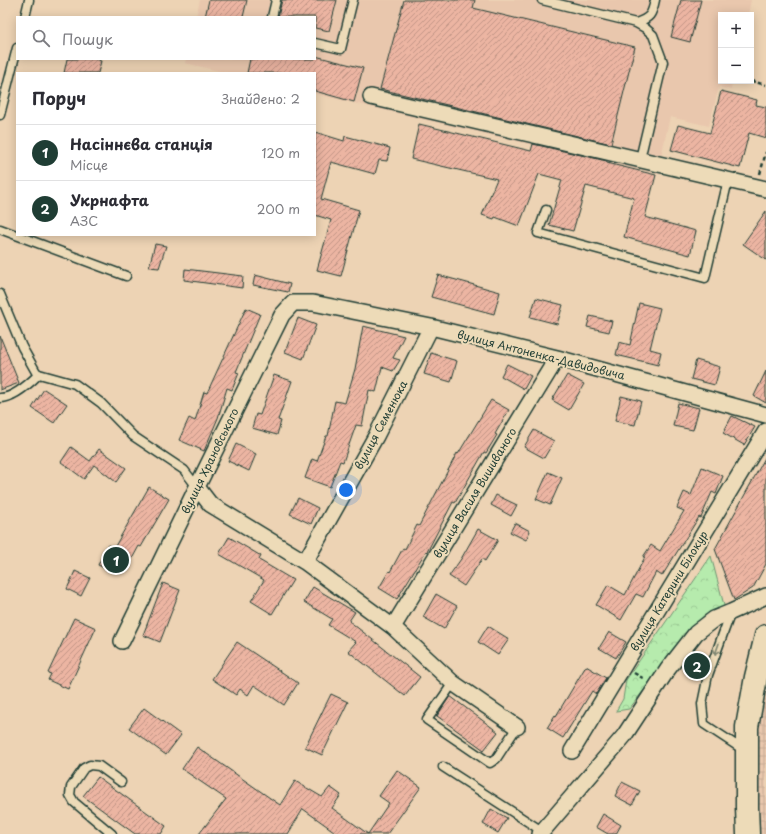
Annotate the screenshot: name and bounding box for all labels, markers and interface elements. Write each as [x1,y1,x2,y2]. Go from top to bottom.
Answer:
map controls [718,12,754,84]
button: + [718,12,754,48]
search box [16,16,316,60]
icon: search [30,27,52,49]
text: Пошук [62,27,113,50]
button: − [718,48,754,84]
text: Поруч [32,85,86,111]
text: Знайдено: 2 [221,89,300,108]
text: Насіннєва станція [70,132,213,155]
text: 1 [42,143,48,162]
text: 120 m [261,143,300,162]
text: Місце [70,155,108,174]
text: Укрнафта [70,188,149,211]
text: 2 [40,199,50,218]
text: 200 m [257,199,300,218]
text: АЗС [70,211,98,230]
street label: вулиця Антоненка-Давидовича [455,325,627,384]
street label: вулиця Семенюка [350,377,411,472]
street label: вулиця Храновського [177,405,243,517]
street label: вулиця Василя Вишиваного [429,424,520,561]
your location [336,480,356,500]
street label: вулиця Катерини Білокур [626,527,711,654]
pin: 1 [103,545,129,575]
one-way arrow [713,643,721,655]
pin: 2 [684,651,710,681]

